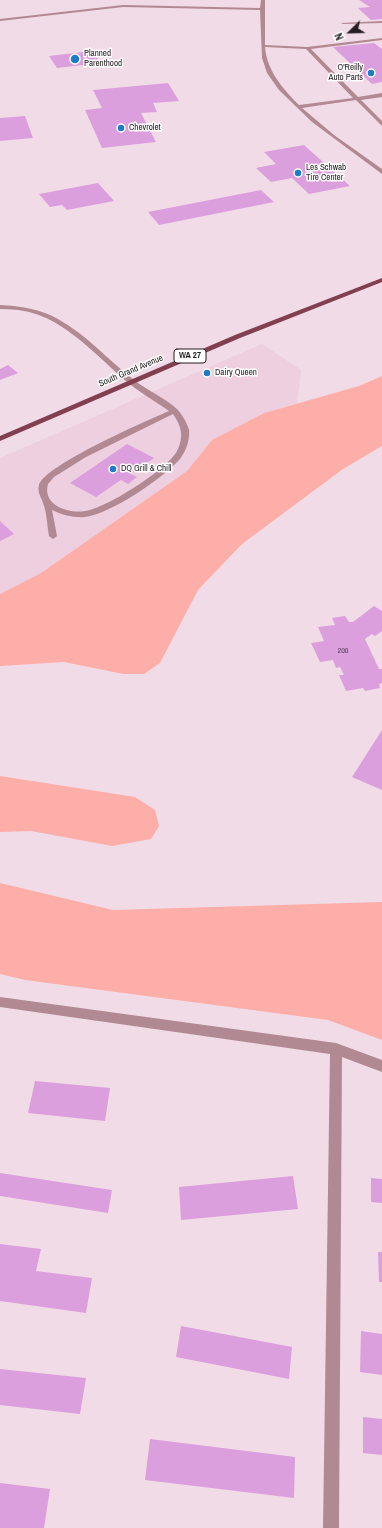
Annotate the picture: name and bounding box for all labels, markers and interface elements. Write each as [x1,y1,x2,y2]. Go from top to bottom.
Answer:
north arrow [330,12,370,52]
text: N [331,31,347,42]
place label: Planned Parenthood [84,49,122,70]
marker: Planned Parenthood [69,53,81,65]
place label: O'Reilly Auto Parts [329,63,363,84]
marker: O'Reilly Auto Parts [366,68,376,78]
marker: Chevrolet [116,123,126,133]
place label: Chevrolet [129,123,161,133]
place label: Les Schwab Tire Center [306,163,346,184]
marker: Les Schwab Tire Center [293,168,303,178]
road number: WA 27 [174,349,206,363]
street label: South Grand Avenue [97,353,165,389]
marker: Dairy Queen [202,368,212,378]
place label: Dairy Queen [215,368,257,378]
marker: DQ Grill & Chill [108,464,118,474]
place label: DQ Grill & Chill [121,464,171,474]
house number: 200 [338,646,348,656]

